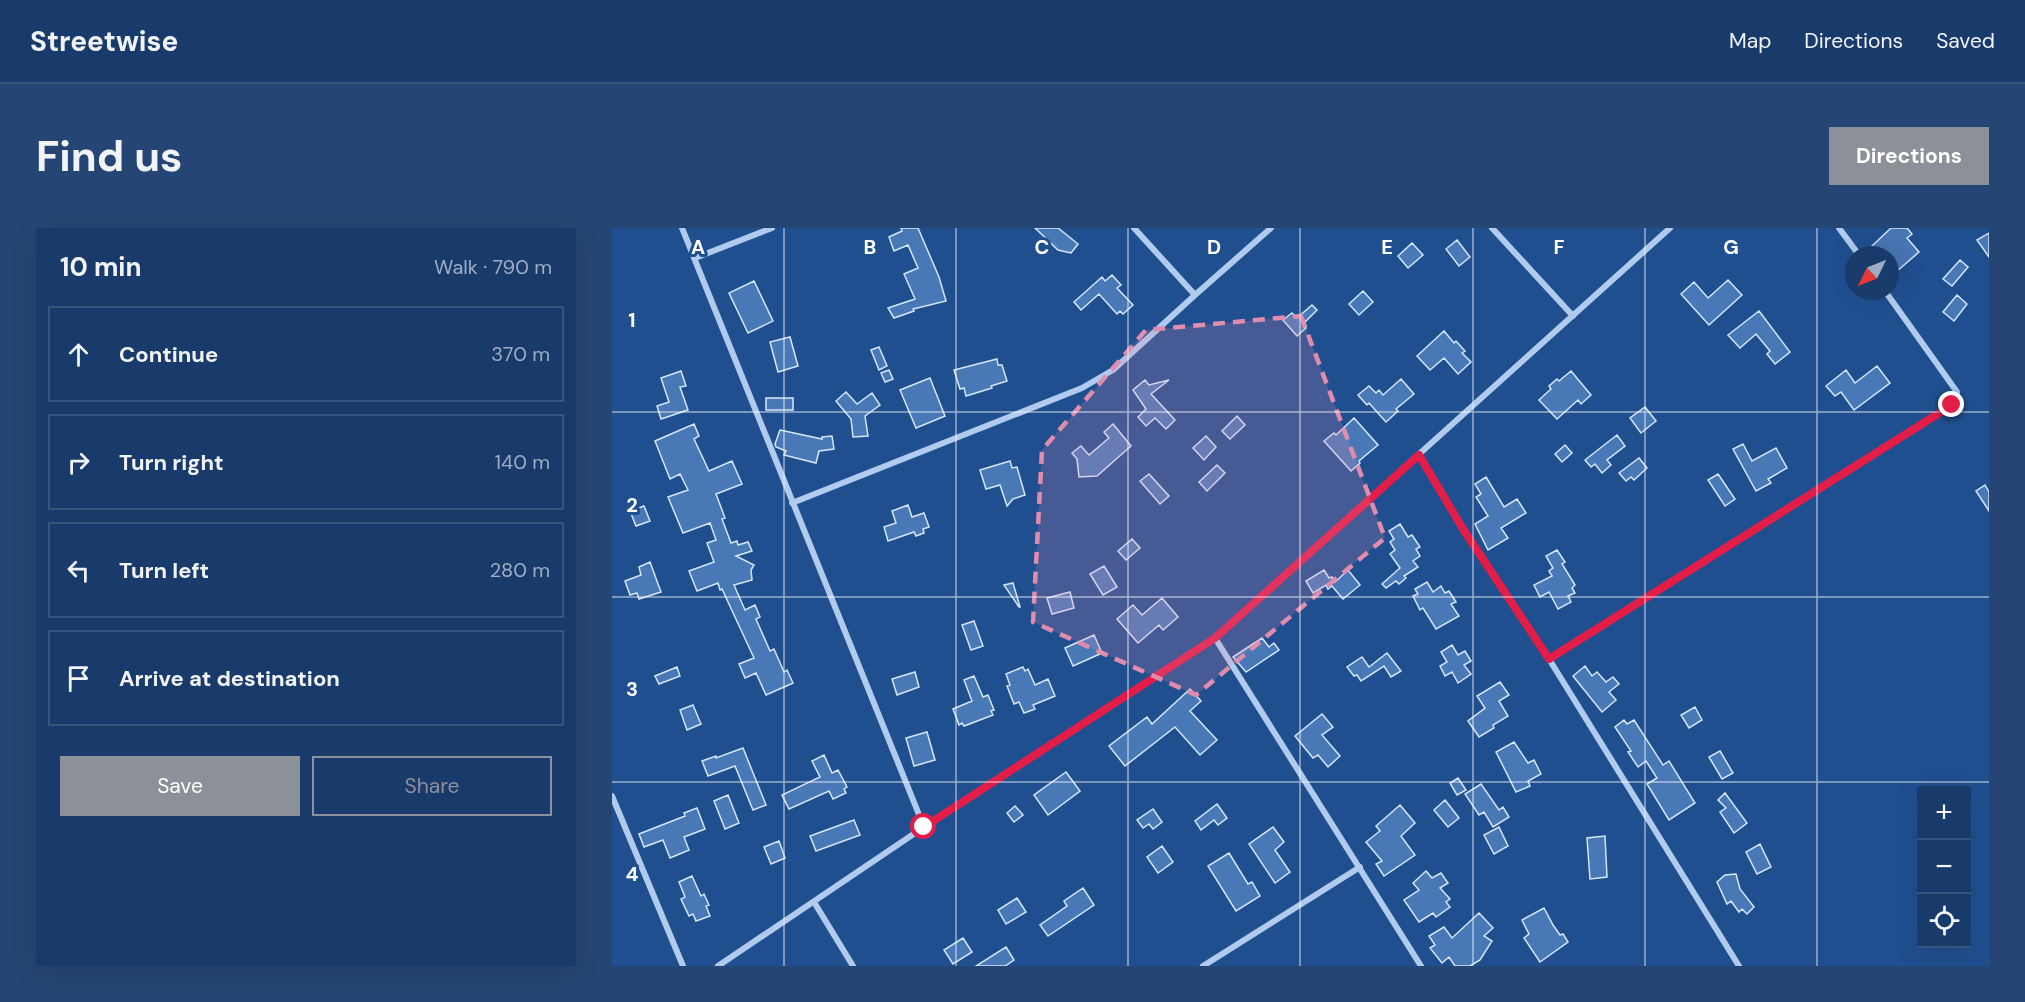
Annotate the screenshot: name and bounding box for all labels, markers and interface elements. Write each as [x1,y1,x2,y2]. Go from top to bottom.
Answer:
text: Streetwise [30,23,178,60]
text: Map [1729,27,1771,55]
text: Directions [1804,27,1903,55]
text: Saved [1936,27,1995,55]
button: Directions [1829,127,1989,185]
text: Find us [36,129,182,184]
text: A [691,234,705,260]
text: B [864,234,876,260]
text: C [1035,234,1049,260]
text: D [1207,234,1221,260]
text: E [1381,234,1393,260]
text: F [1553,234,1565,260]
text: G [1723,234,1739,260]
north arrow [1845,246,1899,300]
text: 10 min [60,250,142,284]
text: Walk · 790 m [434,254,552,280]
text: 1 [628,307,636,333]
icon: ahead [62,338,95,371]
text: Continue [119,340,218,369]
text: 370 m [491,341,550,367]
route end [1938,391,1964,417]
icon: right [62,446,95,479]
text: Turn right [119,448,224,477]
text: 140 m [495,449,550,475]
text: 2 [626,492,638,518]
icon: left [62,554,95,587]
text: Turn left [119,556,209,585]
text: 280 m [490,557,550,583]
icon: arrive [62,662,95,695]
text: Arrive at destination [119,664,340,693]
text: 3 [626,676,638,702]
button: Save [60,756,300,816]
button: Share [312,756,552,816]
map controls [1917,786,1971,948]
button: + [1917,786,1971,840]
route start [910,813,936,839]
button: − [1917,840,1971,894]
text: 4 [626,861,639,887]
button: locate [1917,894,1971,948]

